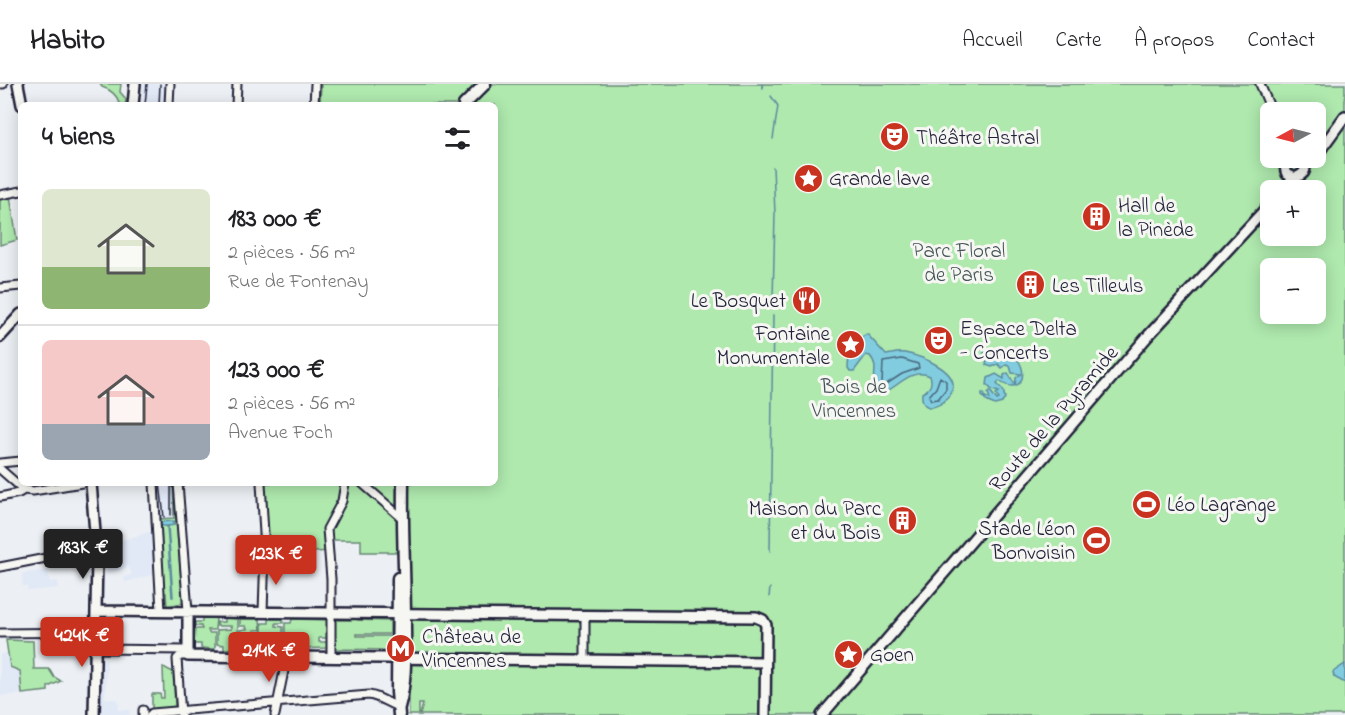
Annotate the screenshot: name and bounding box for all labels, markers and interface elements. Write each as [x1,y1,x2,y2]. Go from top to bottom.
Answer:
text: Habito [30,21,105,62]
text: Accueil [962,26,1023,56]
text: Carte [1056,26,1101,56]
text: À propos [1134,26,1214,56]
text: Contact [1247,26,1315,56]
north arrow [1260,102,1326,168]
map controls [1260,102,1326,324]
text: 4 biens [42,119,115,157]
theatre icon: Théâtre Astral [879,121,911,153]
icon: filters [441,122,474,155]
place label: Théâtre Astral [916,124,1039,154]
place icon: Grande lave [792,162,824,194]
place label: Grande lave [829,165,930,195]
button: + [1260,180,1326,246]
place label: Hall de la Pinède [1118,192,1194,246]
text: 183 000 € [228,201,322,239]
building icon: Hall de la Pinède [1081,201,1113,233]
icon: home [90,213,162,285]
park label: Parc Floral de Paris [913,237,1005,291]
text: 2 pièces · 56 m² [228,239,355,268]
button: − [1260,258,1326,324]
text: Rue de Fontenay [228,268,368,297]
building icon: Les Tilleuls [1015,269,1047,301]
place label: Les Tilleuls [1052,272,1144,302]
restaurant icon: Le Bosquet [791,284,823,316]
place label: Le Bosquet [691,287,786,317]
place label: Espace Delta - Concerts [960,315,1077,369]
place label: Fontaine Monumentale [717,320,831,374]
theatre icon: Espace Delta - Concerts [923,324,955,356]
place icon: Fontaine Monumentale [835,329,867,361]
street label: Route de la Pyramide [983,339,1128,500]
text: 123 000 € [228,352,325,390]
icon: home [90,364,162,436]
park label: Bois de Vincennes [811,373,896,427]
text: 2 pièces · 56 m² [228,390,355,419]
text: Avenue Foch [228,419,333,448]
sports icon: Léo Lagrange [1130,488,1162,520]
place label: Léo Lagrange [1167,491,1277,523]
place label: Maison du Parc et du Bois [749,495,882,549]
building icon: Maison du Parc et du Bois [886,504,918,536]
place label: Stade Léon Bonvoisin [978,515,1075,569]
sports icon: Stade Léon Bonvoisin [1080,524,1112,556]
pin: 183K € [34,529,132,580]
text: 183K € [58,534,108,563]
pin: 123K € [227,535,325,586]
text: 123K € [249,540,303,569]
pin: 424K € [33,617,131,668]
text: 424K € [54,622,110,651]
place label: Château de Vincennes [421,623,522,677]
pin: 214K € [220,632,318,683]
metro station icon: Château de Vincennes [385,632,417,664]
text: 214K € [242,637,296,666]
place icon: Goen [833,638,865,670]
place label: Goen [870,641,914,671]

